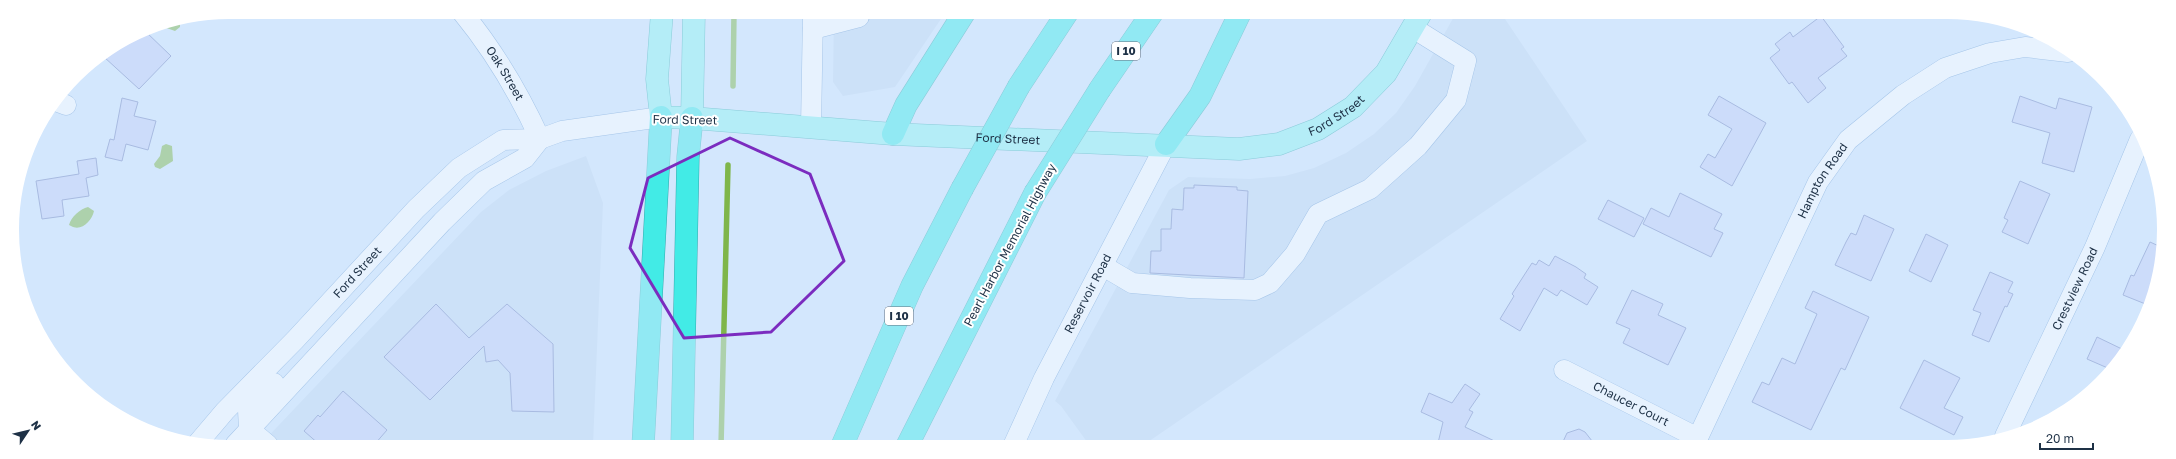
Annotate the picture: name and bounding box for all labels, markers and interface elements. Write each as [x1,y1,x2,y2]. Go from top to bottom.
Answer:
road number: I 10 [1112,42,1140,60]
street label: Oak Street [483,43,528,103]
street label: Ford Street [1306,92,1368,139]
street label: Ford Street [653,111,718,128]
street label: Ford Street [975,130,1041,147]
street label: Hampton Road [1794,140,1851,221]
street label: Pearl Harbor Memorial Highway [960,161,1059,329]
street label: Ford Street [330,243,385,301]
street label: Crestview Road [2048,245,2101,333]
street label: Reservoir Road [1061,251,1114,336]
road number: I 10 [885,307,913,325]
street label: Chaucer Court [1591,378,1672,429]
north arrow [8,411,48,451]
text: N [29,418,44,432]
scale bar [2040,425,2093,451]
text: 20 m [2046,431,2074,446]

